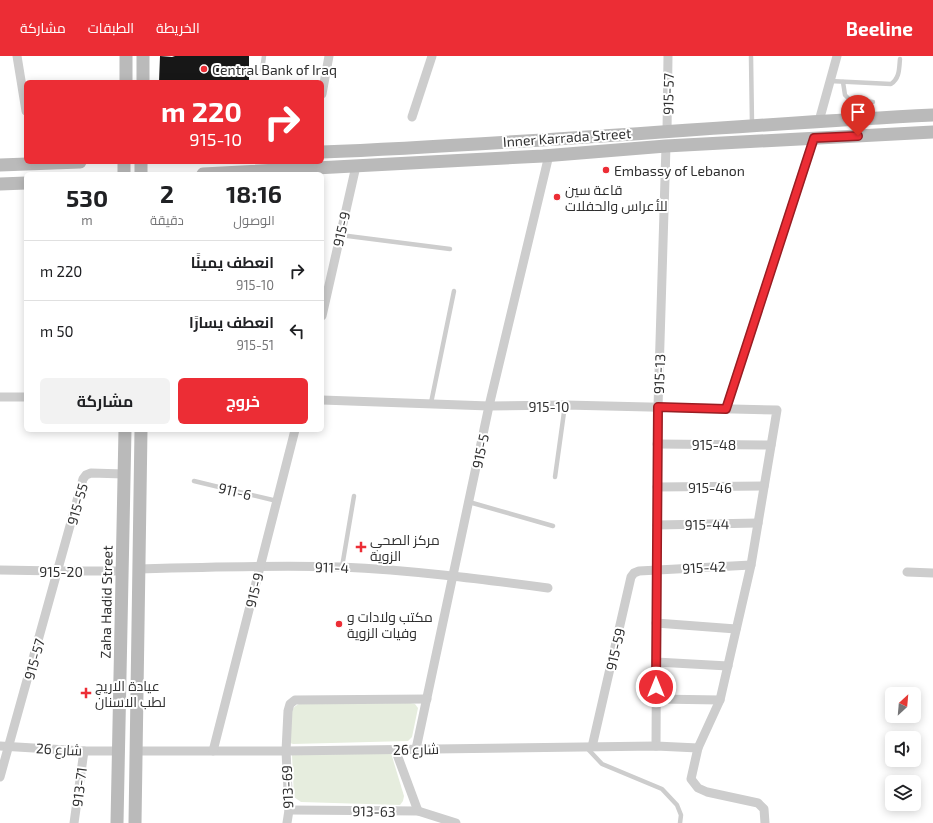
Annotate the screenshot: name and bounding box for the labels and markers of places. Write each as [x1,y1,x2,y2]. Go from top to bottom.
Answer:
place label: Central Bank of Iraq [212,61,337,78]
marker: Central Bank of Iraq [199,64,209,74]
pin [841,95,875,136]
place label: Embassy of Lebanon [614,162,745,179]
marker: Embassy of Lebanon [601,165,611,175]
place label: قاعة سين للأعراس والحفلات [565,181,668,214]
marker: قاعة سين للأعراس والحفلات [552,192,562,202]
place label: مركز الصحي الزوية [370,531,440,564]
marker: مركز الصحي الزوية [355,541,367,553]
place label: مكتب ولادات و وفيات الزوية [347,608,433,641]
marker: مكتب ولادات و وفيات الزوية [334,619,344,629]
place label: عيادة الاريج لطب الاسنان [95,677,166,710]
marker: عيادة الاريج لطب الاسنان [80,687,92,699]

